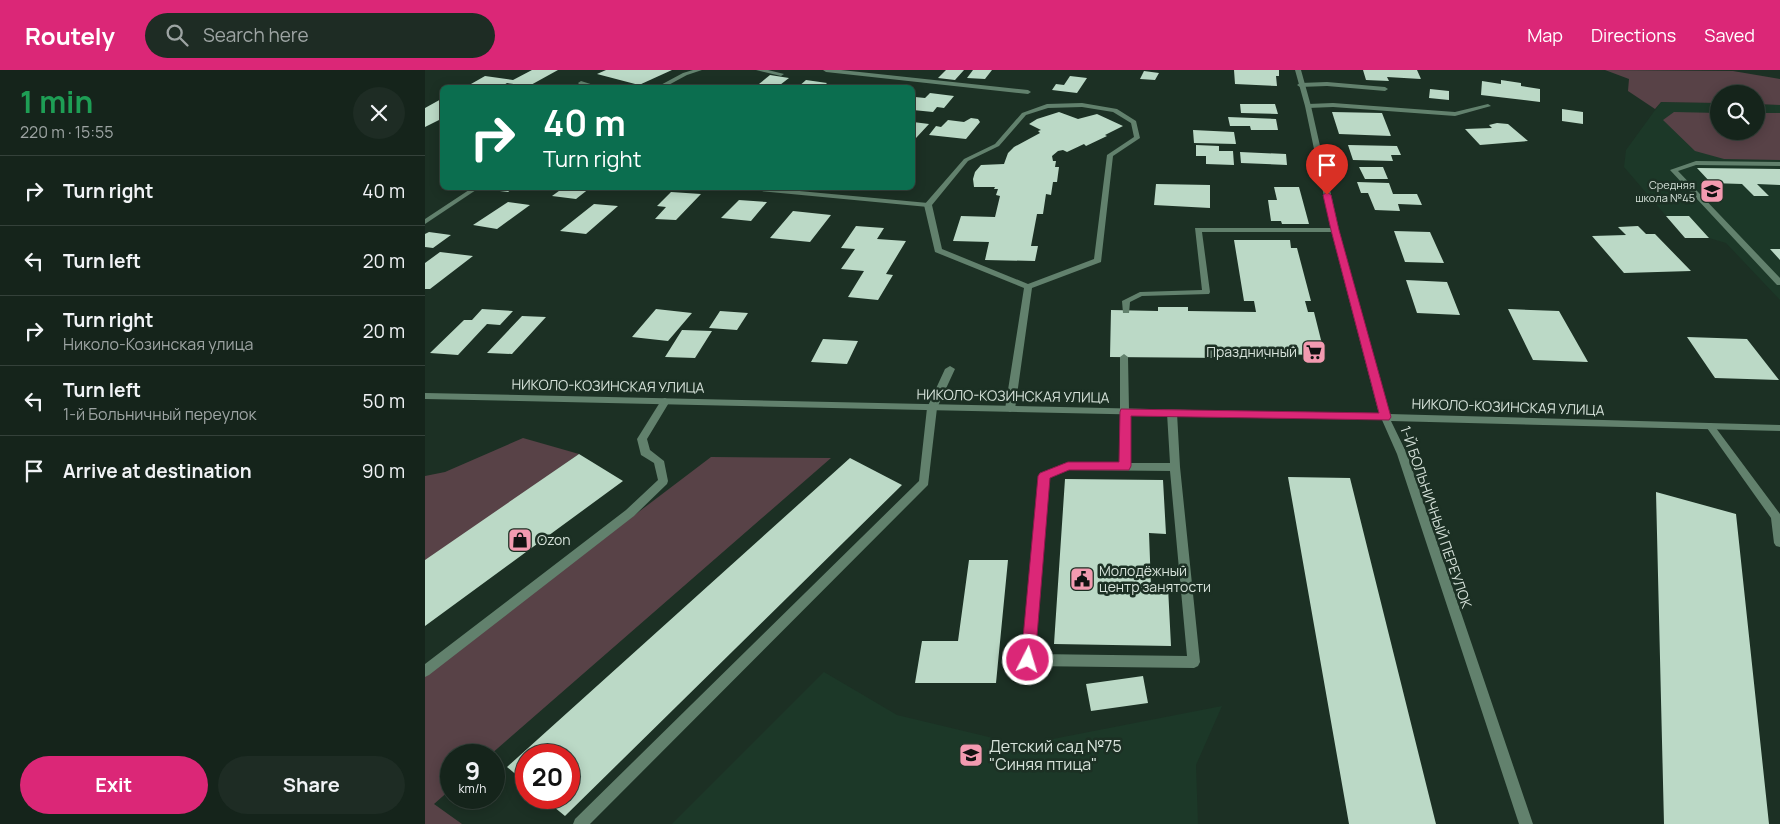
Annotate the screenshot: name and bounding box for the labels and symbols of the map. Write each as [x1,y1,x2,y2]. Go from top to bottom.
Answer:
pin [1306,144,1348,195]
place label: Средняя школа №45 [1635,177,1695,205]
school or university icon: Средняя школа №45 [1699,178,1725,204]
supermarket icon: Праздничный [1301,339,1327,365]
place label: Праздничный [1206,342,1297,361]
street label: НИКОЛО-КОЗИНСКАЯ УЛИЦА [511,374,705,397]
street label: НИКОЛО-КОЗИНСКАЯ УЛИЦА [916,384,1110,407]
street label: НИКОЛО-КОЗИНСКАЯ УЛИЦА [1411,394,1605,419]
street label: 1-Й БОЛЬНИЧНЫЙ ПЕРЕУЛОК [1396,423,1477,611]
shop icon: Ozon [507,527,533,553]
place label: Ozon [537,530,571,549]
place label: Молодёжный центр занятости [1099,561,1211,596]
public building icon: Молодёжный центр занятости [1069,566,1095,592]
position arrow [1001,633,1053,685]
place label: Детский сад №75 "Синяя птица" [989,735,1122,775]
school or university icon: Детский сад №75 "Синяя птица" [958,742,984,768]
speed limit sign: 20 [515,744,580,809]

